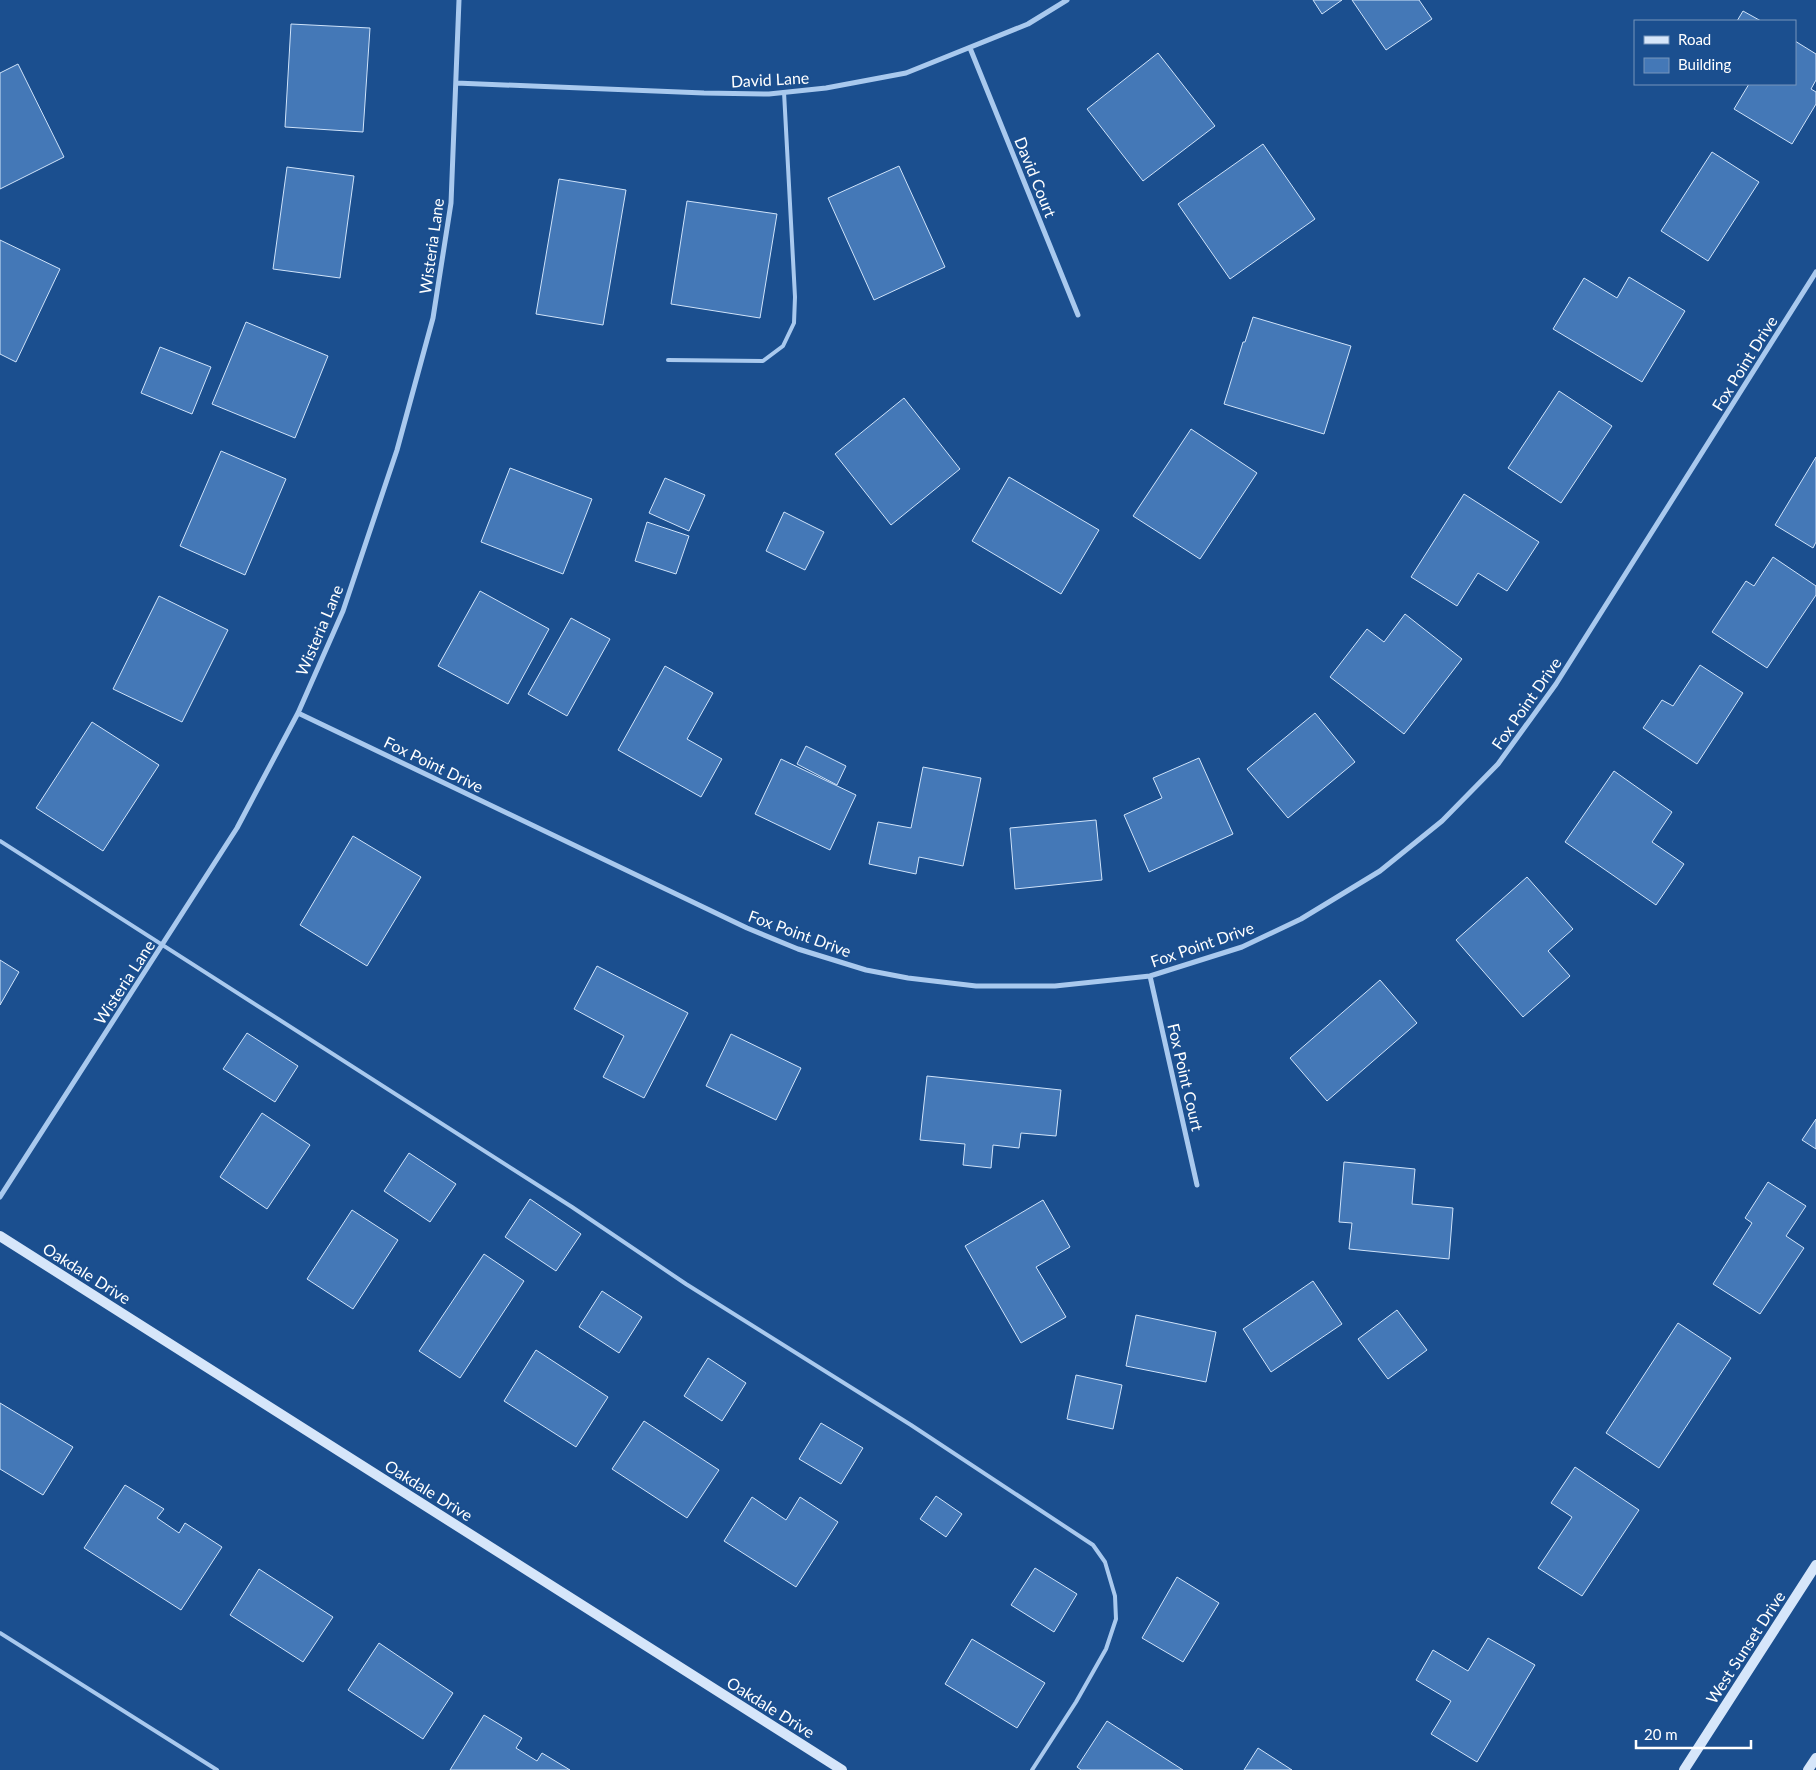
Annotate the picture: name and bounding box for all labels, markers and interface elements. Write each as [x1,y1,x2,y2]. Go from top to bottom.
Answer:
legend [1634,20,1796,85]
text: Road [1678,30,1711,48]
text: Building [1678,55,1731,73]
street label: David Lane [730,67,810,91]
street label: David Court [1011,134,1061,220]
street label: Wisteria Lane [415,197,447,295]
street label: Fox Point Drive [1707,312,1781,414]
street label: Wisteria Lane [291,582,347,678]
street label: Fox Point Drive [1487,653,1565,753]
street label: Fox Point Drive [381,732,487,796]
street label: Fox Point Drive [746,906,854,960]
street label: Fox Point Drive [1148,917,1256,971]
street label: Wisteria Lane [90,936,158,1028]
street label: Fox Point Court [1164,1021,1208,1133]
street label: Oakdale Drive [40,1239,134,1307]
street label: Oakdale Drive [382,1456,476,1524]
street label: West Sunset Drive [1701,1587,1789,1707]
street label: Oakdale Drive [724,1673,818,1741]
scale bar [1636,1718,1751,1750]
text: 20 m [1644,1725,1678,1743]

